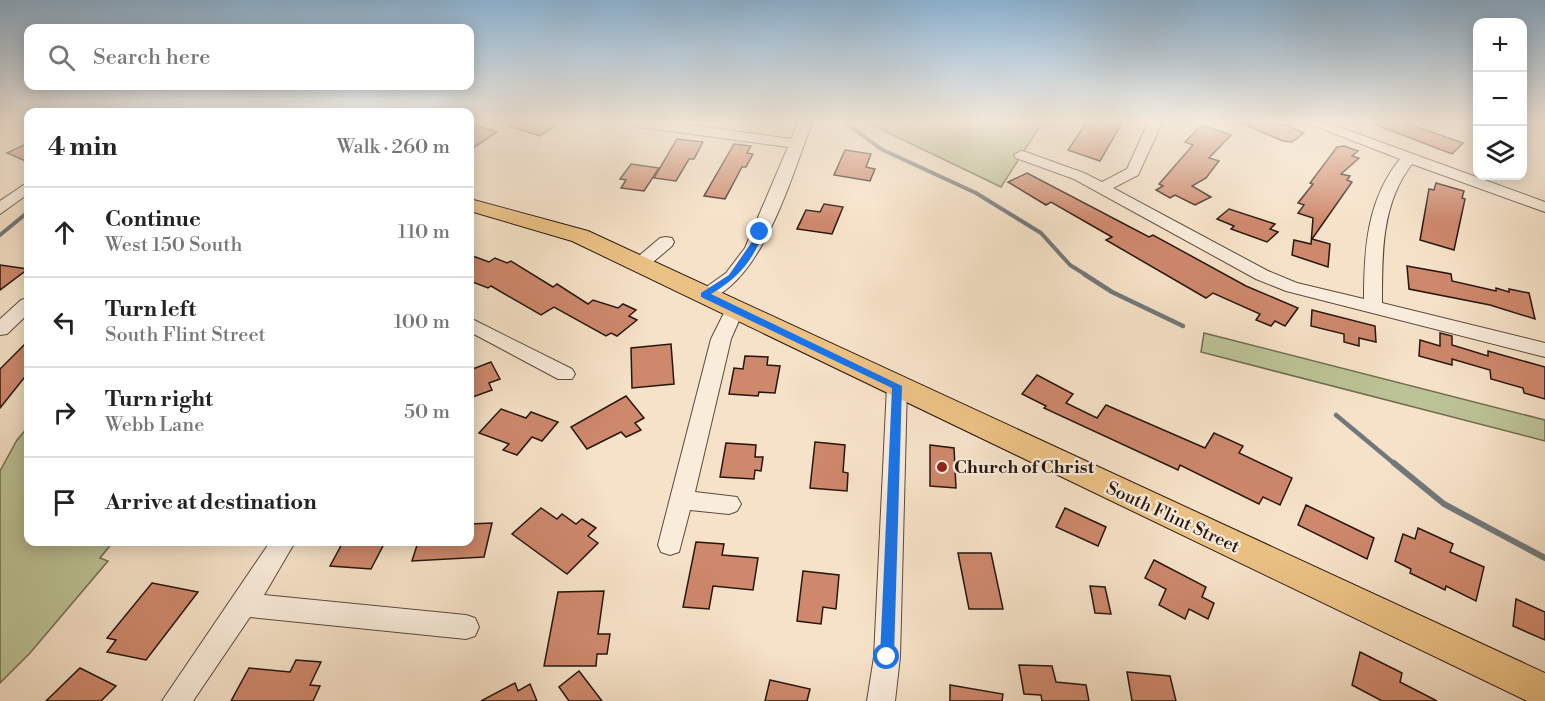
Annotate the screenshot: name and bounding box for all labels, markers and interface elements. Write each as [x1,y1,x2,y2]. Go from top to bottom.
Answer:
map controls [1473,18,1527,180]
button: + [1473,18,1527,72]
search box [24,24,474,90]
icon: search [45,41,78,74]
text: Search here [93,44,210,71]
button: − [1473,72,1527,126]
button: layers [1473,126,1527,180]
text: 4 min [48,131,118,163]
text: Walk · 260 m [337,135,450,160]
text: Continue [105,206,201,233]
icon: ahead [48,216,81,249]
route end [746,218,772,244]
text: 110 m [398,220,450,245]
text: West 150 South [105,233,242,258]
text: Turn left [105,296,196,323]
icon: left [48,306,81,339]
text: 100 m [394,310,450,335]
text: South Flint Street [105,323,266,348]
text: Turn right [105,386,213,413]
icon: right [48,396,81,429]
text: 50 m [404,400,450,425]
text: Webb Lane [105,413,204,438]
place label: Church of Christ [954,456,1095,479]
marker: Church of Christ [935,460,949,474]
street label: South Flint Street [1102,476,1244,559]
icon: arrive [48,486,81,519]
text: Arrive at destination [105,489,317,516]
route start [873,643,899,669]

